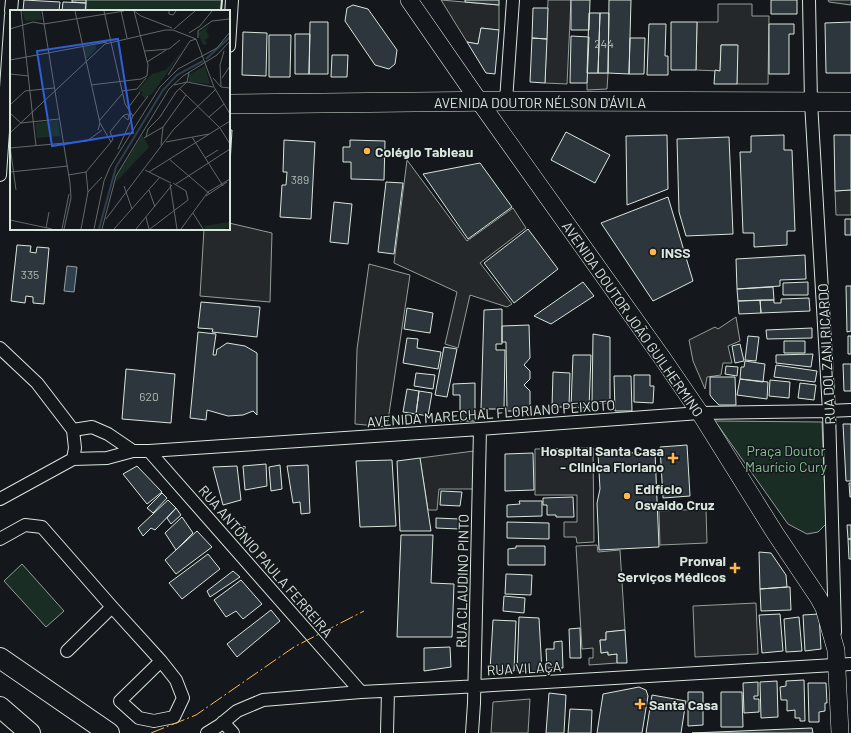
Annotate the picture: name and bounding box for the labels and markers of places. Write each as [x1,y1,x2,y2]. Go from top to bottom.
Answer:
place label: Colégio Tableau [375,143,473,160]
marker: Colégio Tableau [362,146,372,156]
place label: INSS [661,244,691,261]
marker: INSS [648,247,658,257]
place label: Hospital Santa Casa - Clinica Floriano [541,442,664,475]
marker: Hospital Santa Casa - Clinica Floriano [667,452,679,464]
place label: Edifício Osvaldo Cruz [635,480,715,513]
marker: Edifício Osvaldo Cruz [622,491,632,501]
place label: Pronval Serviços Médicos [617,552,726,585]
marker: Pronval Serviços Médicos [729,562,741,574]
place label: Santa Casa [649,696,718,713]
marker: Santa Casa [634,698,646,710]

